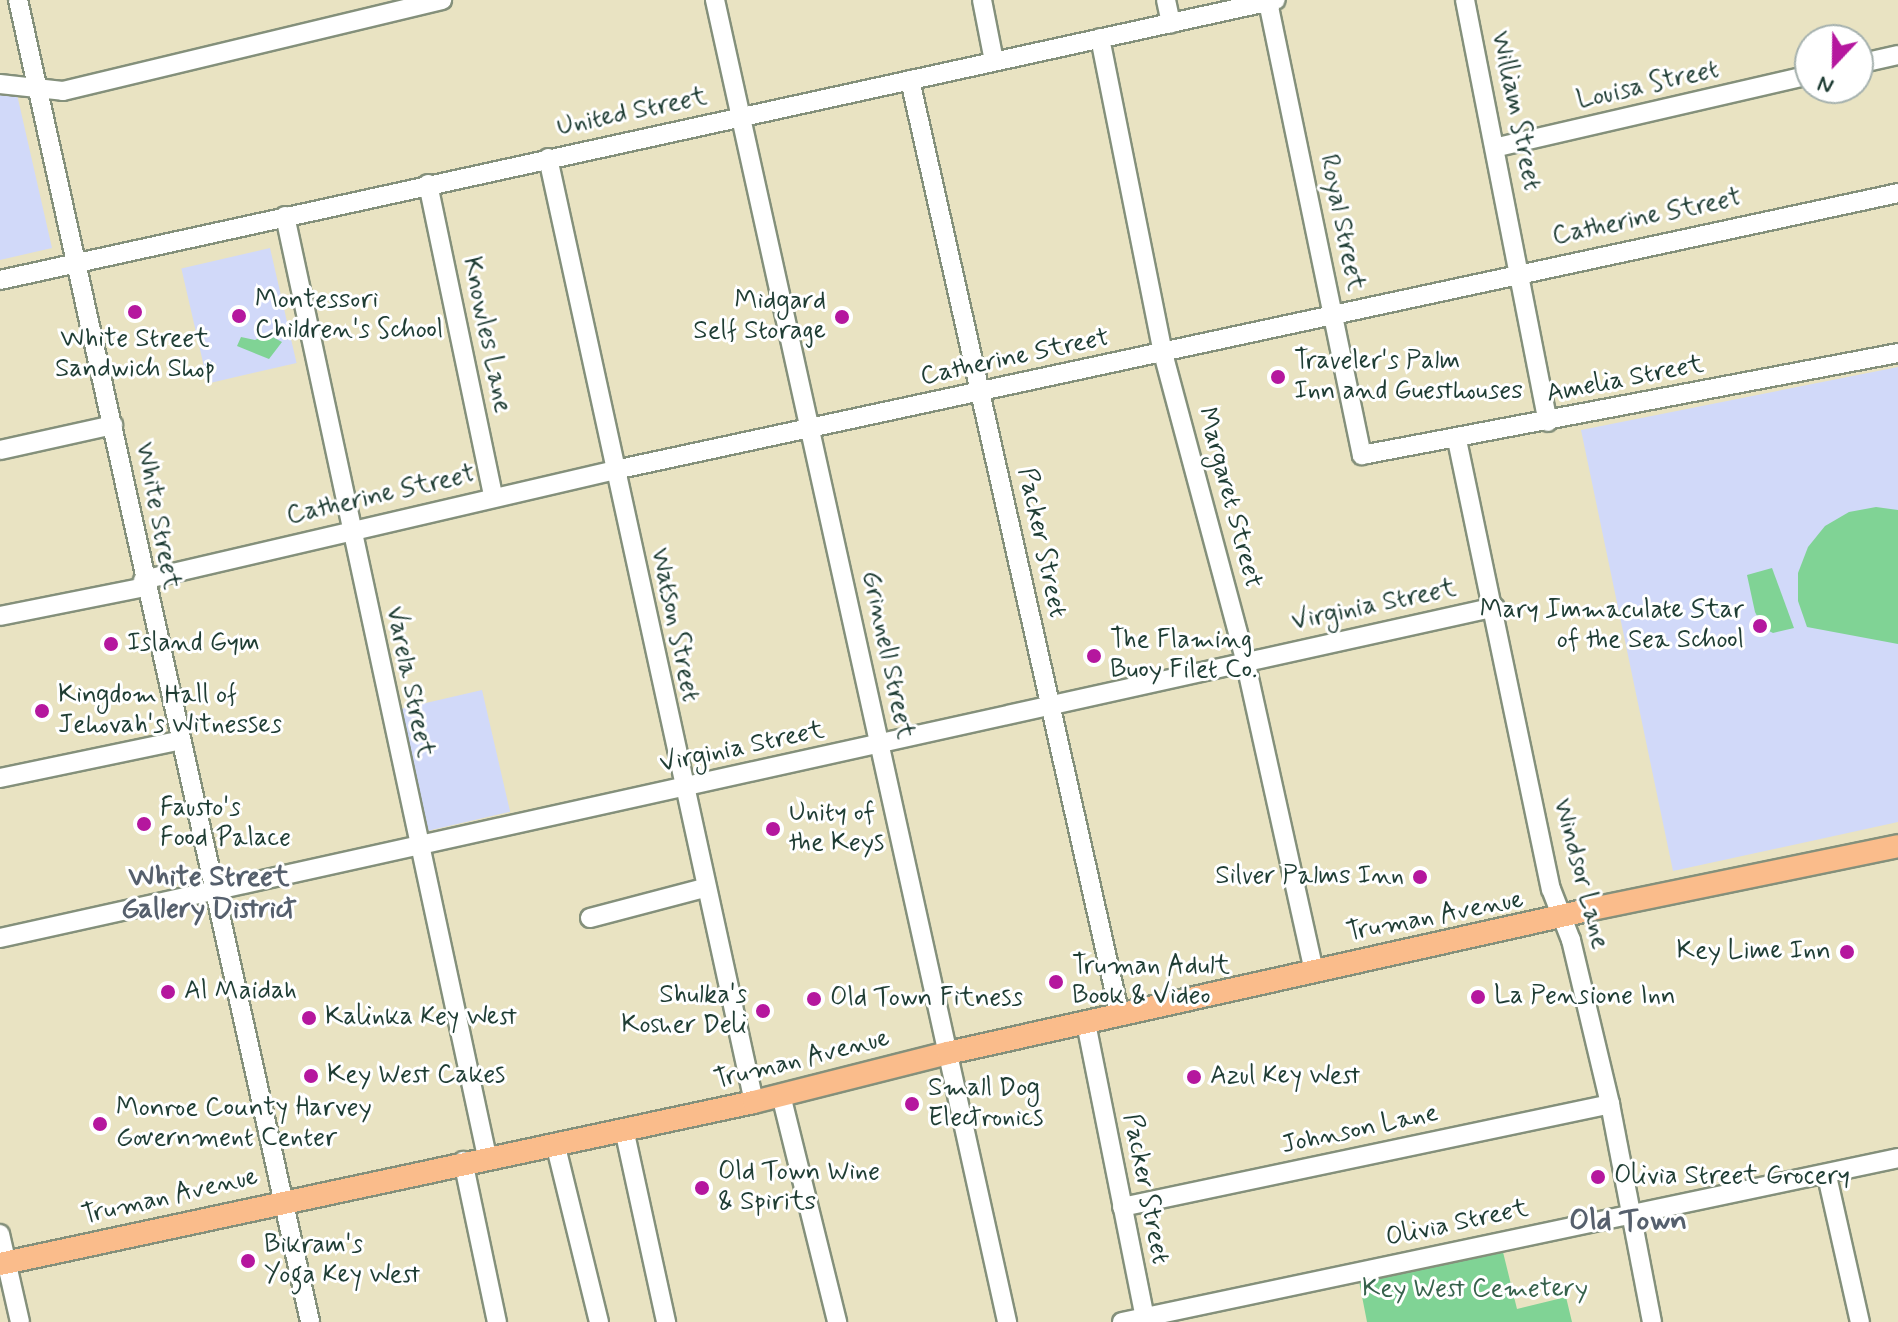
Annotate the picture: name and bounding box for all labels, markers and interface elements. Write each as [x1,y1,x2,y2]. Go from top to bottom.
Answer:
north arrow [1794,24,1874,104]
street label: William Street [1482,26,1548,196]
street label: Louisa Street [1572,54,1724,118]
text: N [1814,69,1838,100]
street label: United Street [554,82,710,144]
street label: Royal Street [1311,152,1371,294]
street label: Catherine Street [1550,183,1744,253]
street label: Knowles Lane [454,255,518,415]
place label: Montessori Children's School [255,285,444,346]
place label: Midgard Self Storage [693,286,826,348]
marker: White Street Sandwich Shop [126,303,144,321]
marker: Montessori Children's School [230,307,248,325]
marker: Midgard Self Storage [833,308,851,326]
street label: Catherine Street [918,323,1112,393]
place label: White Street Sandwich Shop [55,324,215,386]
place label: Traveler's Palm Inn and Guesthouses [1294,346,1517,408]
street label: Amelia Street [1544,349,1706,411]
marker: Traveler's Palm Inn and Guesthouses [1269,368,1287,386]
street label: Margaret Street [1190,405,1268,591]
street label: White Street [127,440,187,592]
street label: Catherine Street [284,459,478,533]
street label: Packer Street [1009,463,1073,623]
street label: Watson Street [642,543,706,707]
street label: Grinnell Street [854,568,920,742]
street label: Virginia Street [1289,573,1459,639]
place label: Mary Immaculate Star of the Sea School [1486,595,1744,656]
street label: Varela Street [378,604,440,760]
marker: Mary Immaculate Star of the Sea School [1751,617,1769,635]
place label: The Flaming Buoy Filet Co. [1110,625,1262,686]
place label: Island Gym [127,628,268,660]
marker: Island Gym [102,635,120,653]
marker: The Flaming Buoy Filet Co. [1085,647,1103,665]
place label: Kingdom Hall of Jehovah's Witnesses [58,680,289,742]
marker: Kingdom Hall of Jehovah's Witnesses [33,702,51,720]
street label: Virginia Street [657,715,827,781]
place label: Fausto's Food Palace [160,793,285,854]
street label: Windsor Lane [1545,796,1615,952]
place label: Unity of the Keys [789,798,885,860]
marker: Fausto's Food Palace [135,815,153,833]
marker: Unity of the Keys [764,820,782,838]
district label: White Street Gallery District [122,861,296,927]
place label: Silver Palms Inn [1214,861,1404,893]
marker: Silver Palms Inn [1411,868,1429,886]
street label: Truman Avenue [1345,885,1525,949]
place label: Key Lime Inn [1673,936,1831,968]
marker: Key Lime Inn [1838,943,1856,961]
place label: Truman Adult Book & Video [1072,951,1224,1012]
marker: Truman Adult Book & Video [1047,973,1065,991]
place label: Al Maidah [184,976,297,1008]
place label: Shulka's Kosher Deli [621,980,747,1042]
place label: La Pensione Inn [1494,981,1672,1013]
marker: Al Maidah [159,983,177,1001]
place label: Old Town Fitness [830,983,1026,1015]
marker: La Pensione Inn [1469,988,1487,1006]
marker: Old Town Fitness [805,990,823,1008]
place label: Kalinka Key West [325,1002,525,1034]
marker: Shulka's Kosher Deli [754,1002,772,1020]
marker: Kalinka Key West [300,1009,318,1027]
street label: Truman Avenue [712,1023,892,1097]
place label: Key West Cakes [327,1060,507,1092]
place label: Azul Key West [1210,1061,1367,1093]
marker: Key West Cakes [302,1067,320,1085]
marker: Azul Key West [1185,1068,1203,1086]
place label: Small Dog Electronics [928,1073,1043,1134]
place label: Monroe County Harvey Government Center [116,1093,366,1154]
marker: Small Dog Electronics [903,1095,921,1113]
street label: Johnson Lane [1280,1098,1440,1162]
street label: Packer Street [1115,1109,1175,1269]
marker: Monroe County Harvey Government Center [91,1115,109,1133]
place label: Old Town Wine & Spirits [718,1157,886,1218]
place label: Olivia Street Grocery [1614,1161,1850,1193]
street label: Truman Avenue [80,1162,260,1232]
marker: Olivia Street Grocery [1589,1168,1607,1186]
marker: Old Town Wine & Spirits [693,1179,711,1197]
street label: Olivia Street [1383,1194,1531,1254]
district label: Old Town [1567,1203,1689,1239]
place label: Bikram's Yoga Key West [264,1230,427,1292]
marker: Bikram's Yoga Key West [239,1252,257,1270]
park label: Key West Cemetery [1361,1274,1589,1306]

